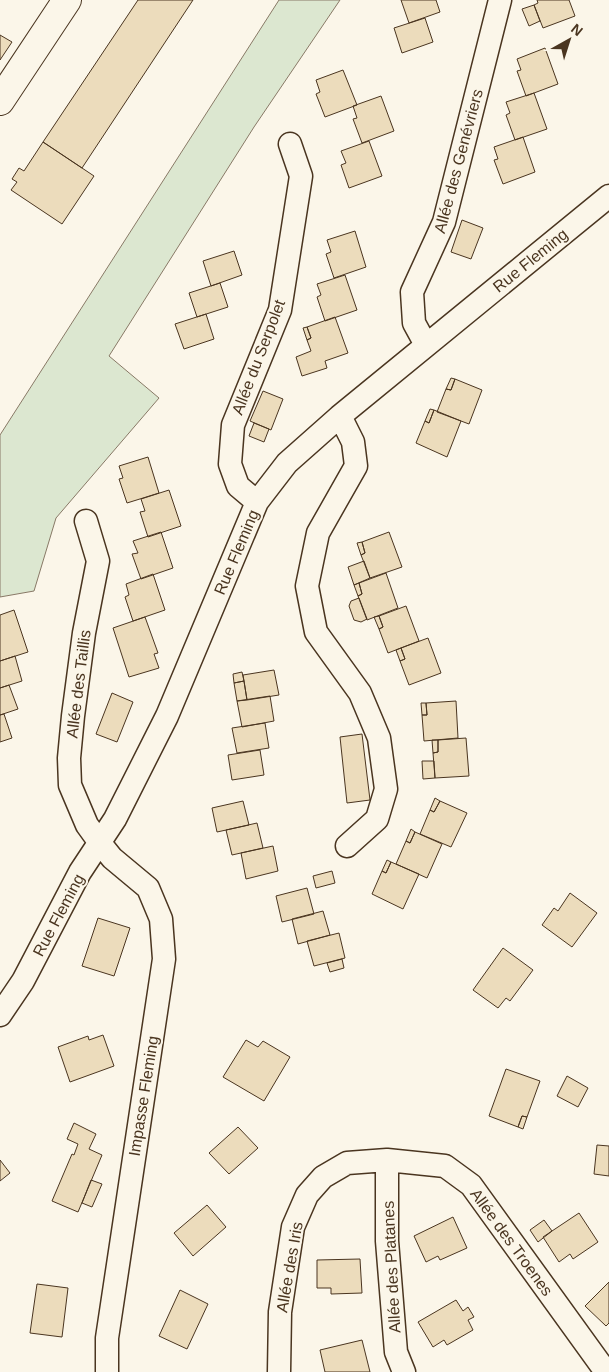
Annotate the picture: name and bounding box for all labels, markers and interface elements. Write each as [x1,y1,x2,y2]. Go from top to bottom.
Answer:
north arrow [544,15,594,65]
text: N [568,20,586,39]
street label: Allée des Genévriers [431,87,486,235]
street label: Rue Fleming [490,225,571,296]
street label: Allée du Serpolet [229,297,288,417]
street label: Rue Fleming [211,507,262,597]
street label: Allée des Taillis [63,629,94,739]
street label: Rue Fleming [30,871,87,959]
street label: Impasse Fleming [126,1035,161,1158]
street label: Allée des Troenes [467,1185,556,1299]
street label: Allée des Platanes [380,1200,403,1334]
street label: Allée des Iris [273,1221,306,1314]

